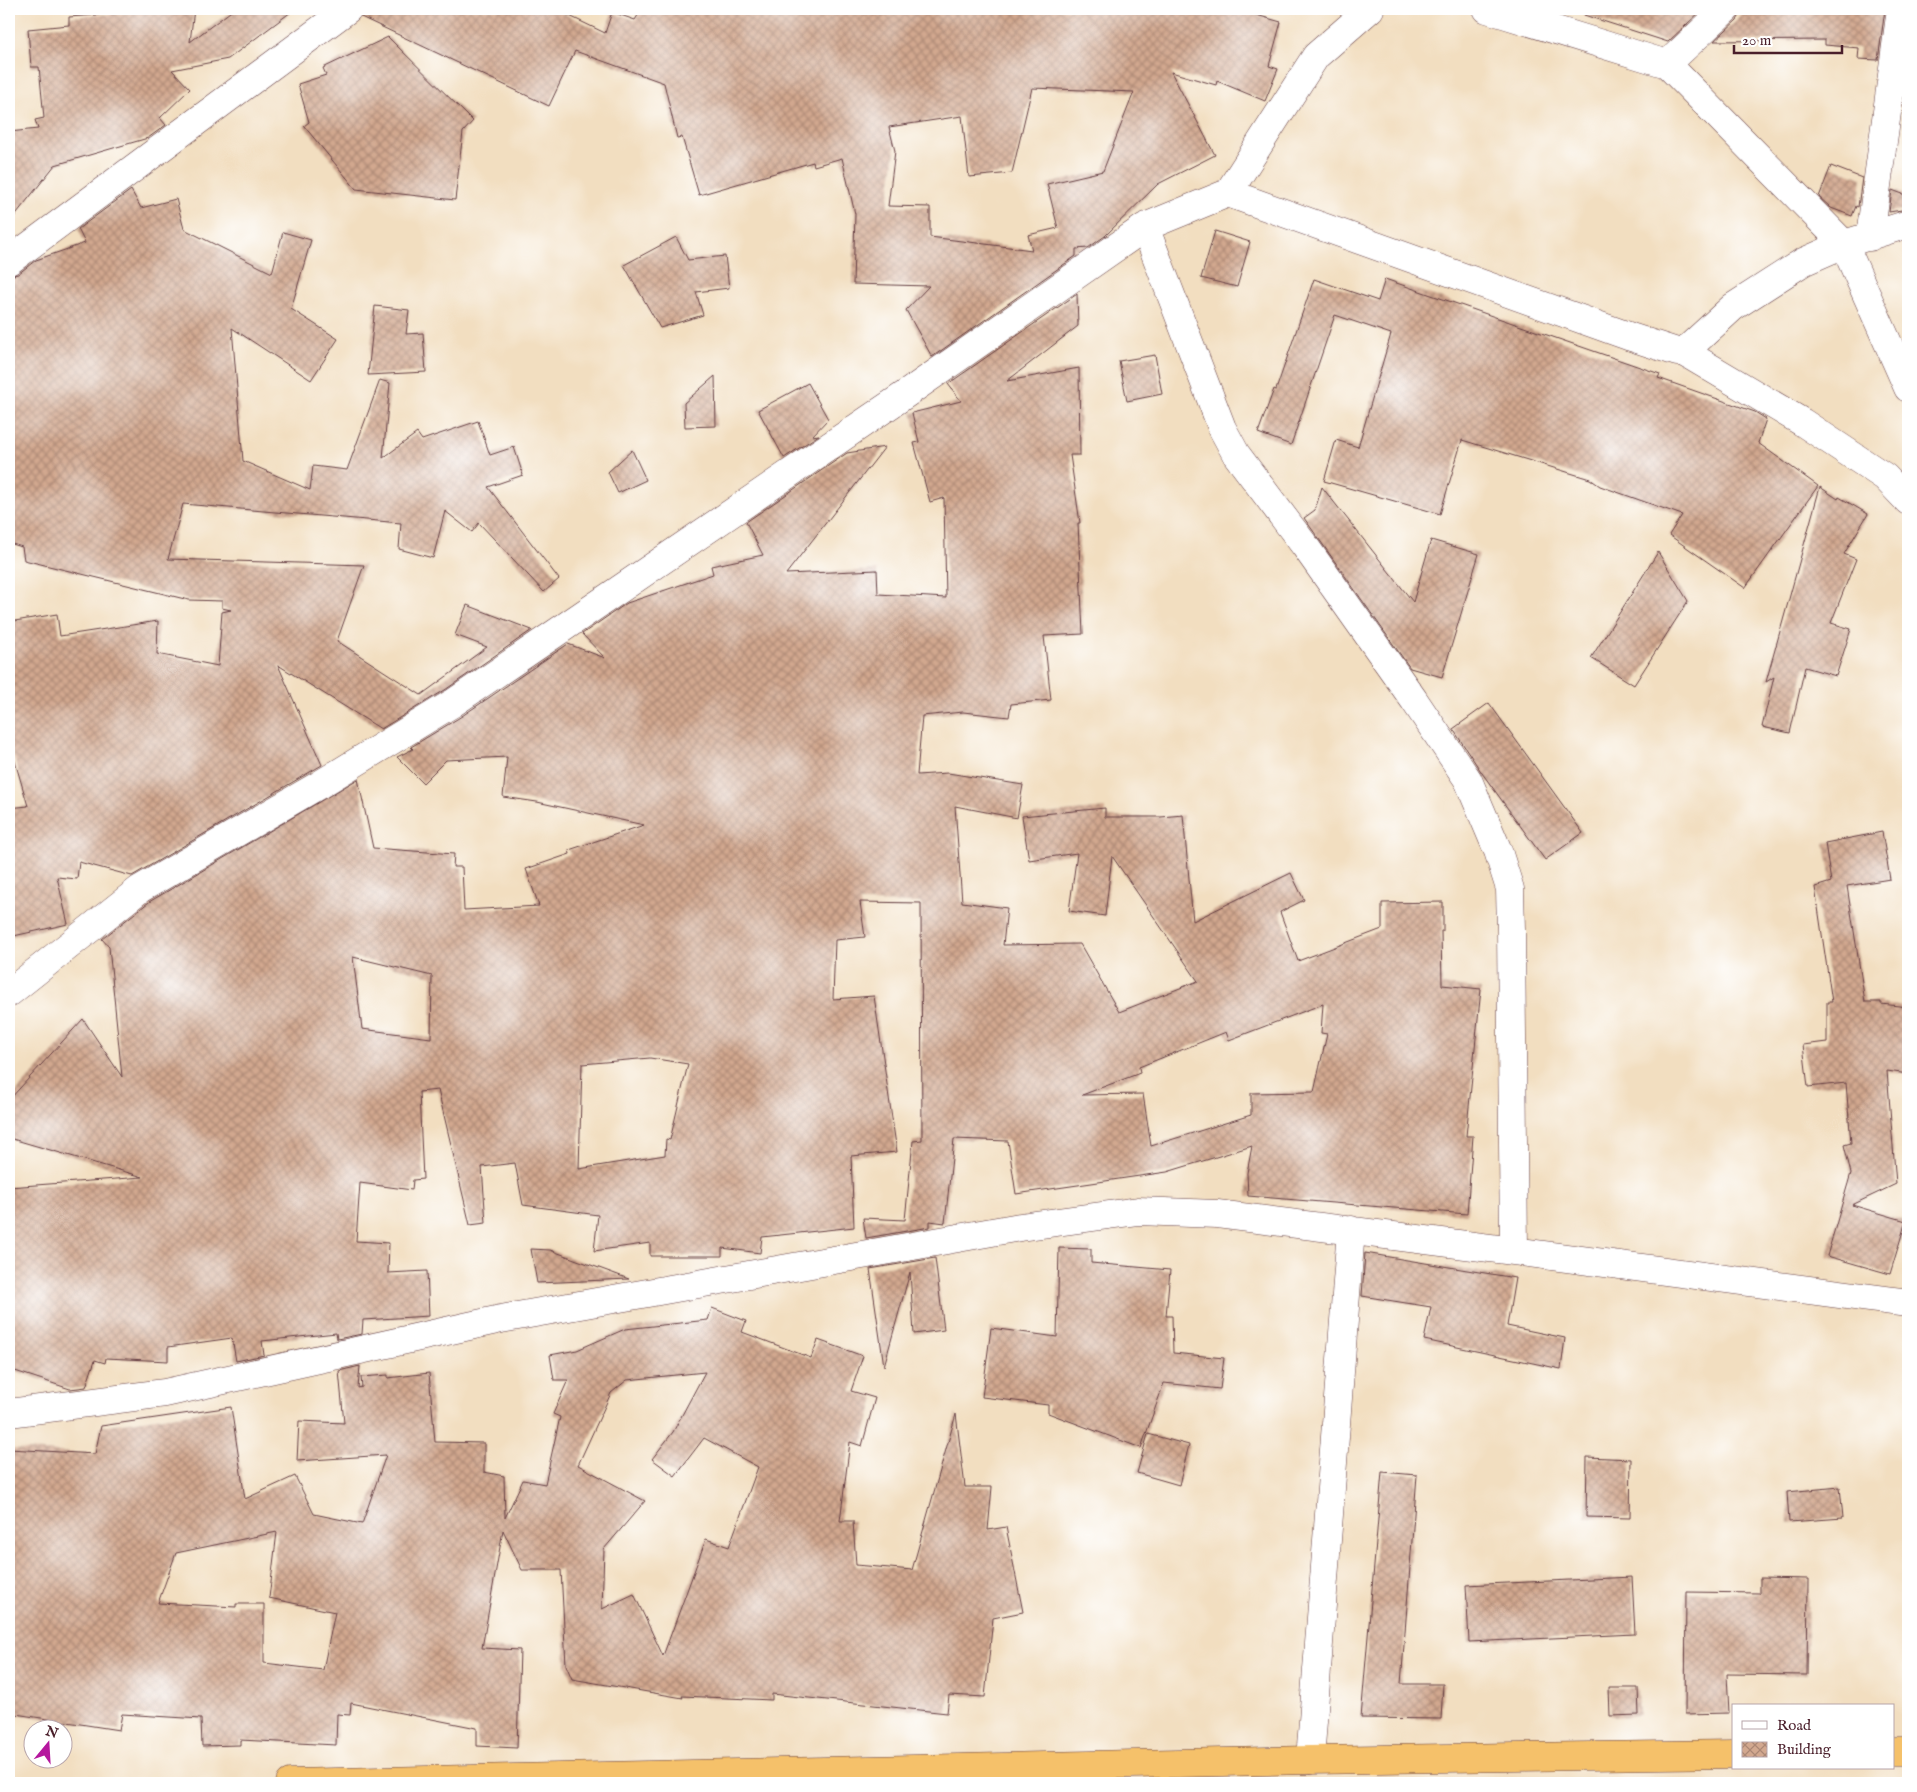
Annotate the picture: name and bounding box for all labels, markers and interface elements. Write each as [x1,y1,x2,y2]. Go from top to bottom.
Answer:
scale bar [1734,22,1842,54]
text: 20 m [1742,31,1772,50]
legend [1732,1704,1894,1770]
text: Road [1777,1716,1812,1735]
north arrow [22,1720,72,1770]
text: N [42,1722,60,1743]
text: Building [1777,1740,1832,1759]

